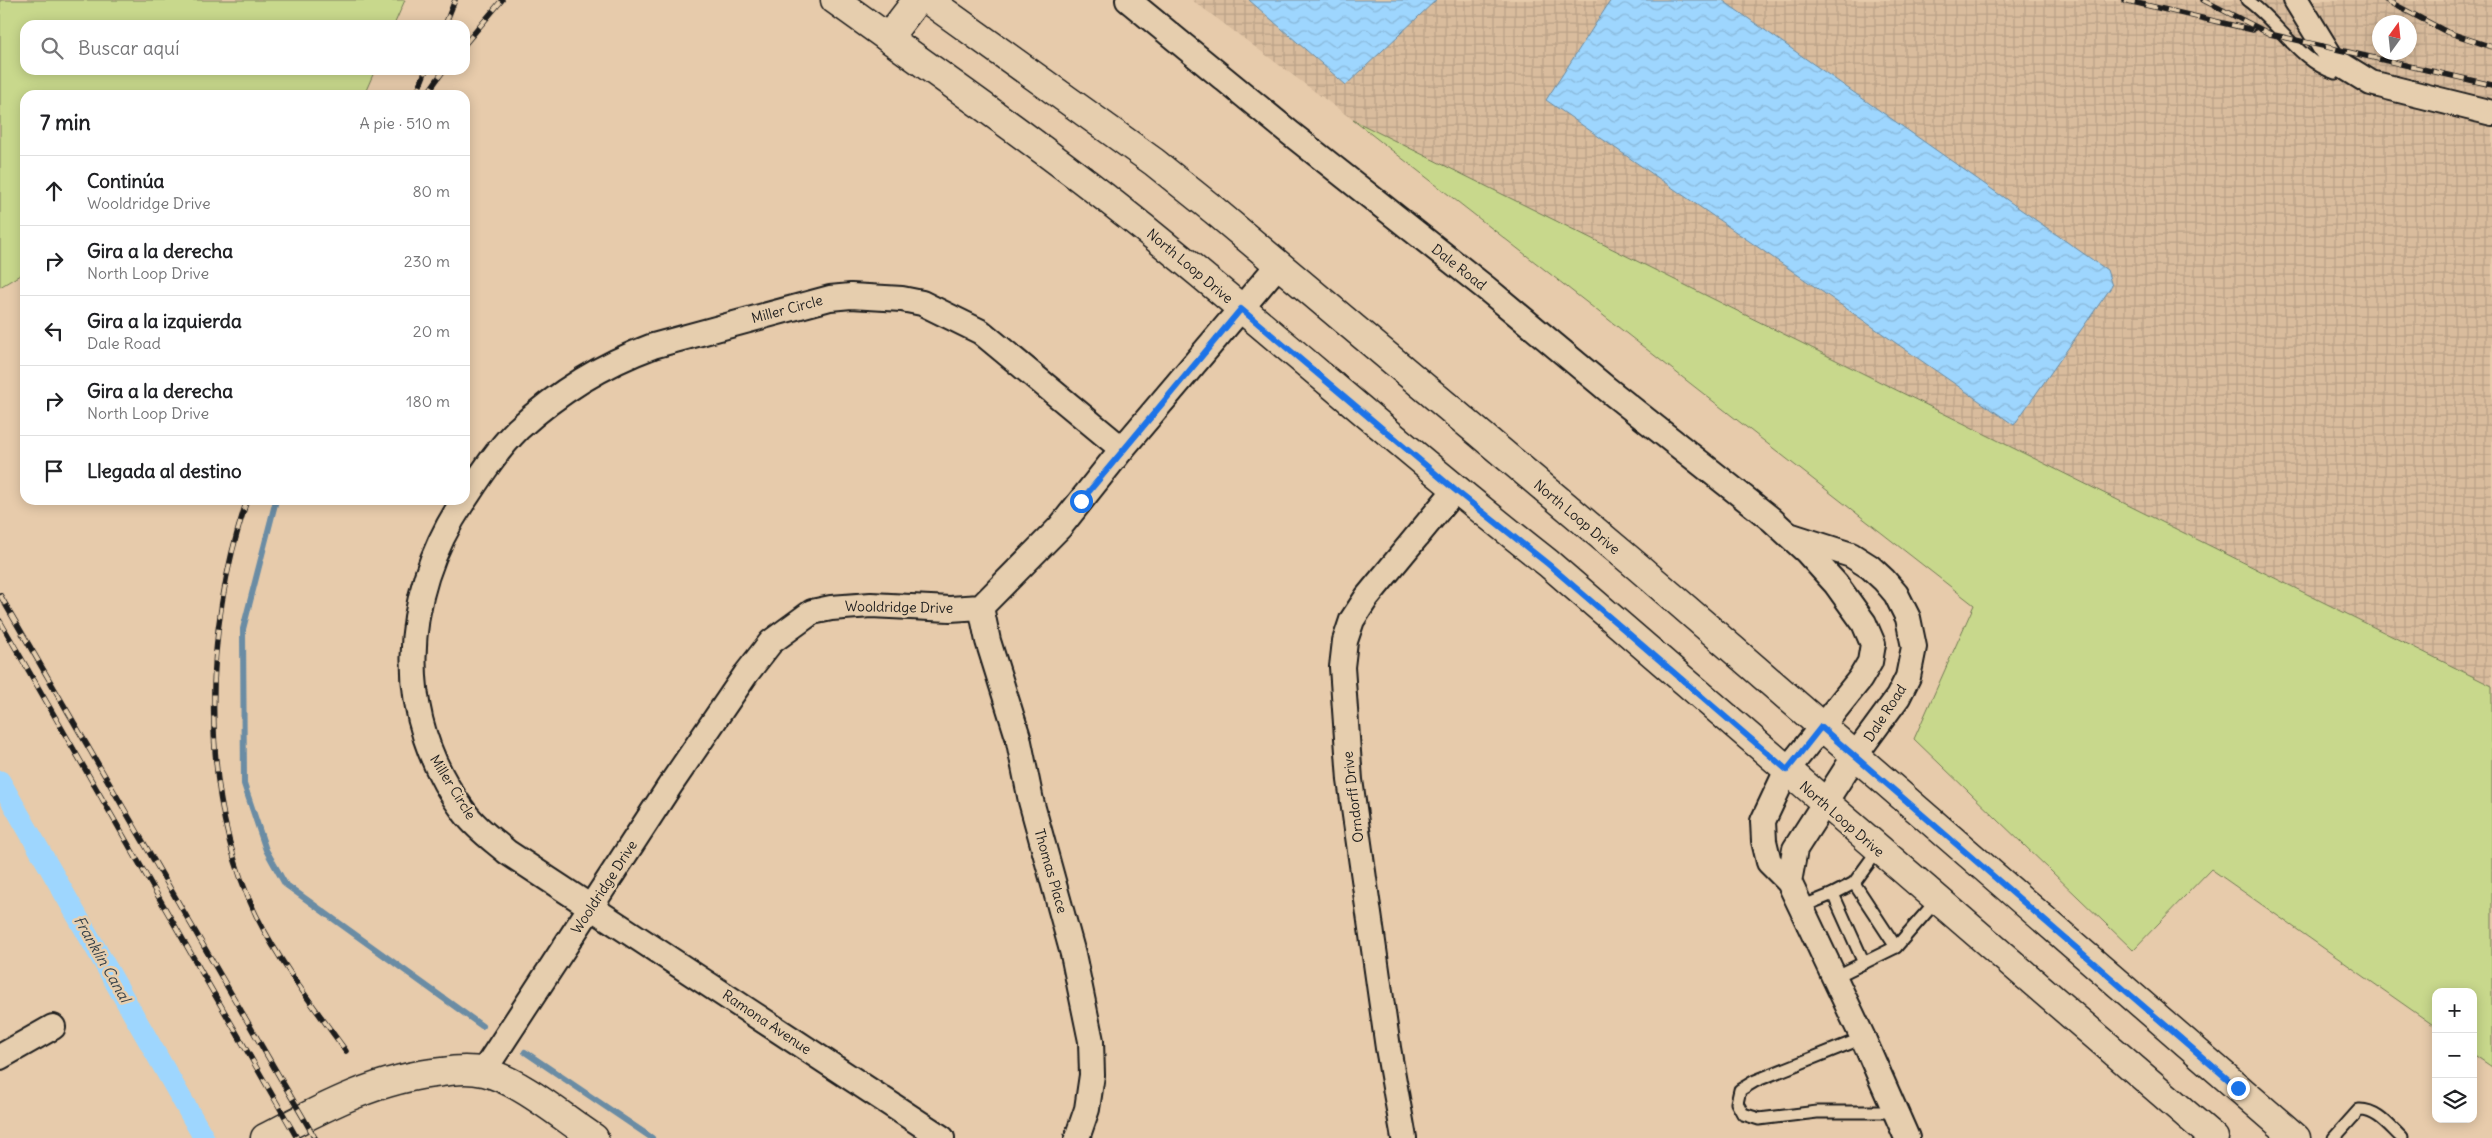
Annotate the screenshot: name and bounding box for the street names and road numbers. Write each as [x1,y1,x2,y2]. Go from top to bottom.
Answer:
street label: North Loop Drive [1143,225,1237,307]
street label: Dale Road [1428,240,1490,294]
street label: Miller Circle [749,291,825,327]
street label: North Loop Drive [1530,476,1624,558]
street label: Wooldridge Drive [845,597,953,617]
street label: Dale Road [1860,681,1910,745]
street label: Orndorff Drive [1338,750,1368,844]
street label: Miller Circle [426,751,480,823]
street label: North Loop Drive [1796,777,1888,861]
street label: Thomas Place [1030,827,1072,915]
street label: Wooldridge Drive [567,837,641,937]
street label: Ramona Avenue [719,986,815,1058]

